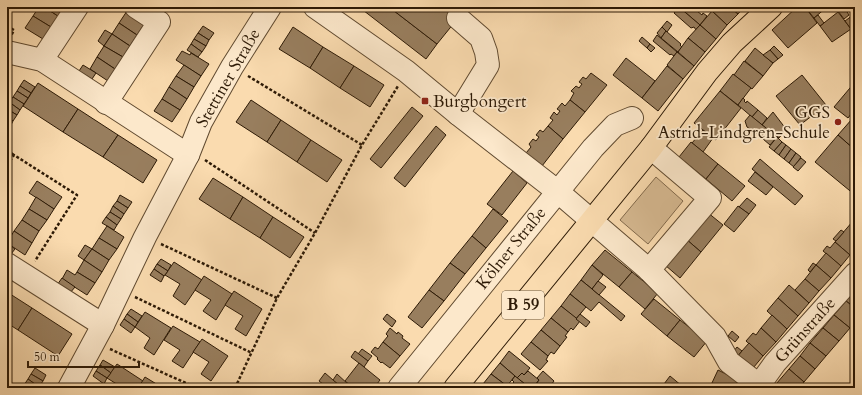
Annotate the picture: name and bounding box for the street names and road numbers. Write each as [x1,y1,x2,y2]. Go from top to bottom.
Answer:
street label: Stettiner Straße [190,24,266,132]
street label: Kölner Straße [471,202,551,294]
road number: B 59 [502,291,544,319]
street label: Grünstraße [769,292,841,368]

